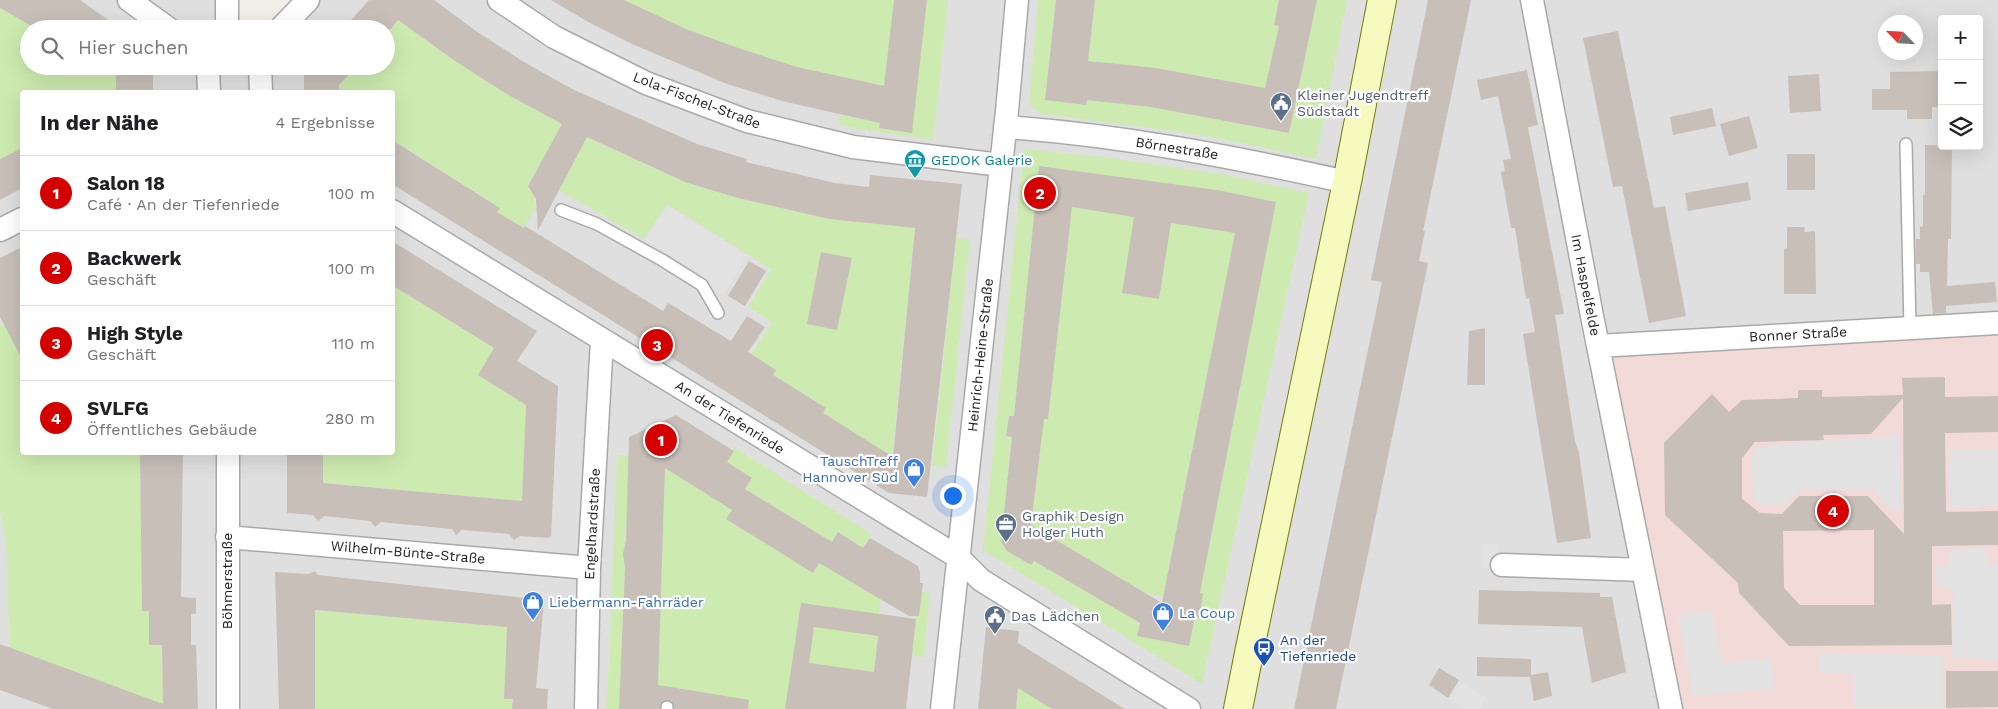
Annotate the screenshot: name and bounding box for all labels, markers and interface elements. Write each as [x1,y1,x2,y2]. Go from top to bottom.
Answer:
north arrow [1878,15,1923,60]
map controls [1938,15,1983,150]
button: + [1938,15,1983,60]
search box [20,20,395,75]
icon: search [38,34,66,62]
text: Hier suchen [78,36,189,59]
button: − [1938,60,1983,105]
street label: Lola-Fischel-Straße [631,68,763,132]
place label: Kleiner Jugendtreff Südstadt [1297,87,1429,119]
public building icon: Kleiner Jugendtreff Südstadt [1269,91,1293,122]
button: layers [1938,105,1983,150]
text: In der Nähe [40,110,159,135]
text: 4 Ergebnisse [275,113,375,132]
street label: Börnestraße [1135,134,1219,162]
museum icon: GEDOK Galerie [903,148,927,179]
place label: GEDOK Galerie [931,152,1032,168]
text: Salon 18 [87,172,165,195]
pin: 2 [1024,174,1056,212]
text: 1 [53,184,59,203]
text: 100 m [328,184,375,203]
text: Café · An der Tiefenriede [87,195,280,214]
street label: Im Haspelfelde [1568,233,1604,337]
text: Backwerk [87,247,181,270]
text: 2 [51,259,61,278]
text: 100 m [328,259,375,278]
text: Geschäft [87,270,156,289]
street label: Heinrich-Heine-Straße [964,277,996,433]
text: High Style [87,322,183,345]
street label: Bonner Straße [1749,323,1847,345]
pin: 3 [641,326,673,364]
text: 3 [51,334,61,353]
text: 110 m [332,334,375,353]
text: Geschäft [87,345,156,364]
street label: An der Tiefenriede [672,377,788,457]
text: SVLFG [87,397,149,420]
text: 4 [51,409,61,428]
text: 280 m [325,409,375,428]
text: Öffentliches Gebäude [87,420,257,439]
pin: 1 [645,421,677,459]
place label: TauschTreff Hannover Süd [802,453,898,485]
shop icon: TauschTreff Hannover Süd [902,457,926,488]
street label: Engelhardstraße [581,468,603,580]
your location [940,483,966,509]
pin: 4 [1817,492,1849,530]
place label: Graphik Design Holger Huth [1022,508,1125,540]
office icon: Graphik Design Holger Huth [994,512,1018,543]
street label: Böhmerstraße [219,533,235,629]
street label: Wilhelm-Bünte-Straße [330,537,486,567]
shop icon: Liebermann-Fahrräder [521,590,545,621]
place label: Liebermann-Fahrräder [549,594,704,610]
shop icon: La Coup [1151,601,1175,632]
public building icon: Das Lädchen [983,604,1007,635]
place label: La Coup [1179,605,1235,621]
place label: Das Lädchen [1011,608,1100,624]
place label: An der Tiefenriede [1280,632,1356,664]
bus stop icon: An der Tiefenriede [1252,636,1276,667]

